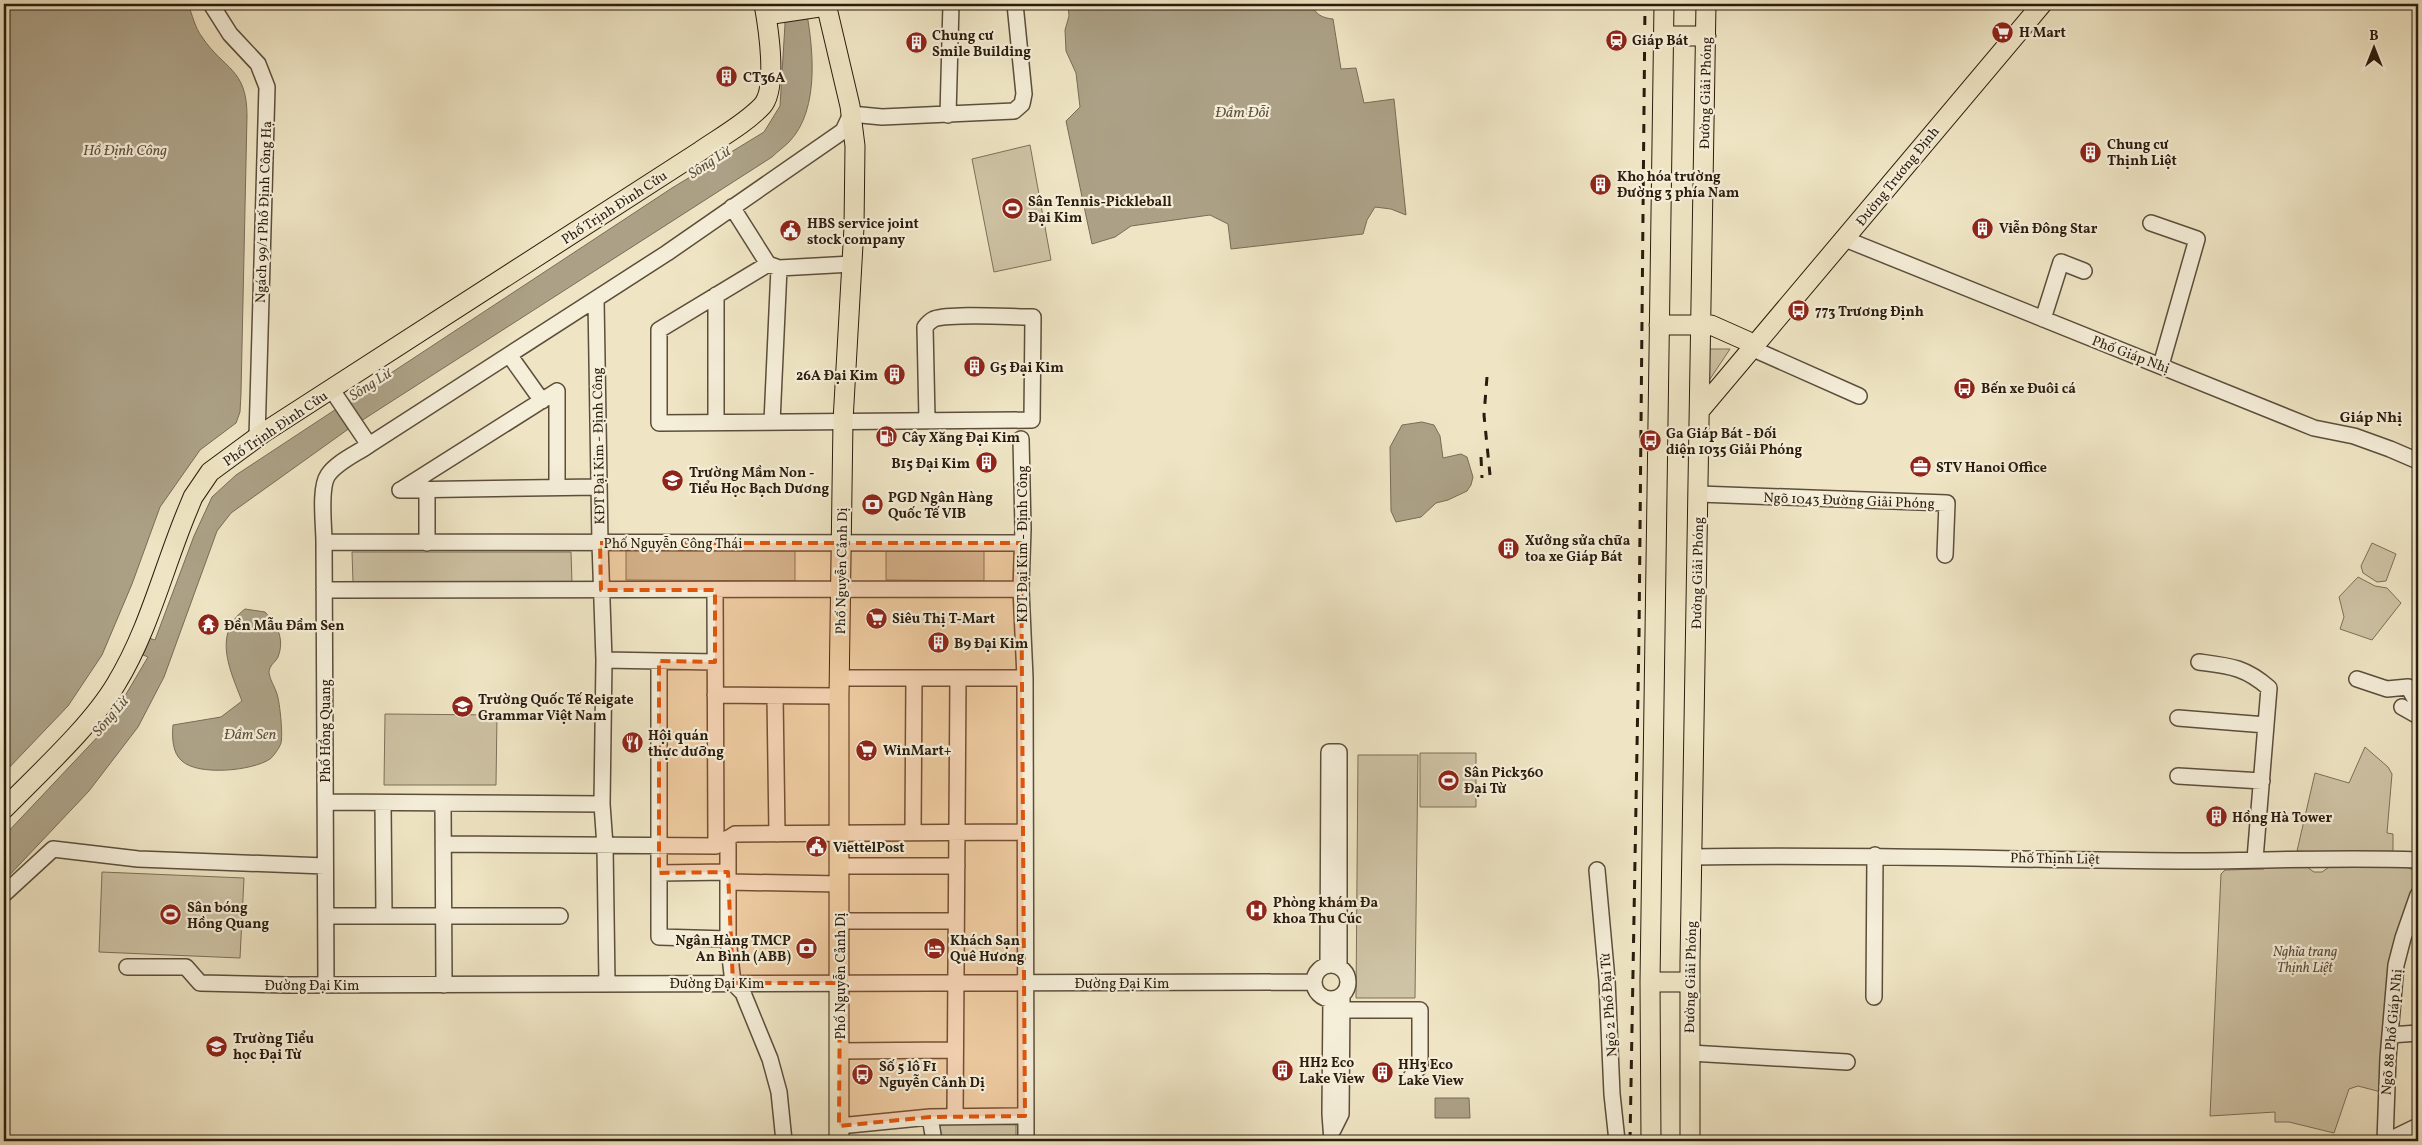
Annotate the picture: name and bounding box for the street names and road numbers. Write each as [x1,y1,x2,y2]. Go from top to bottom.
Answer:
street label: Đường Giải Phóng [1696,37,1717,149]
street label: Ngách 99/1 Phố Định Công Hạ [252,121,277,303]
street label: Đường Trương Định [1852,123,1944,231]
street label: Phố Trịnh Đình Cửu [558,167,672,250]
street label: Phố Giáp Nhị [2089,332,2172,379]
street label: KĐT Đại Kim - Định Công [589,367,610,525]
street label: Phố Trịnh Đình Cửu [220,387,332,471]
street label: KĐT Đại Kim - Định Công [1014,465,1033,623]
street label: Ngõ 1043 Đường Giải Phóng [1763,489,1935,514]
street label: Phố Nguyễn Cảnh Dị [832,507,853,635]
street label: Đường Giải Phóng [1688,517,1709,629]
street label: Phố Nguyễn Công Thái [604,535,742,554]
street label: Phố Hồng Quang [317,679,336,783]
street label: Phố Thịnh Liệt [2010,849,2100,870]
street label: Phố Nguyễn Cảnh Dị [832,912,851,1040]
street label: Đường Giải Phóng [1681,921,1702,1033]
street label: Ngõ 2 Phố Đại Từ [1596,952,1623,1058]
street label: Ngõ 88 Phố Giáp Nhị [2378,968,2407,1096]
street label: Đường Đại Kim [670,975,764,994]
street label: Đường Đại Kim [1075,975,1169,994]
street label: Đường Đại Kim [265,977,359,996]

